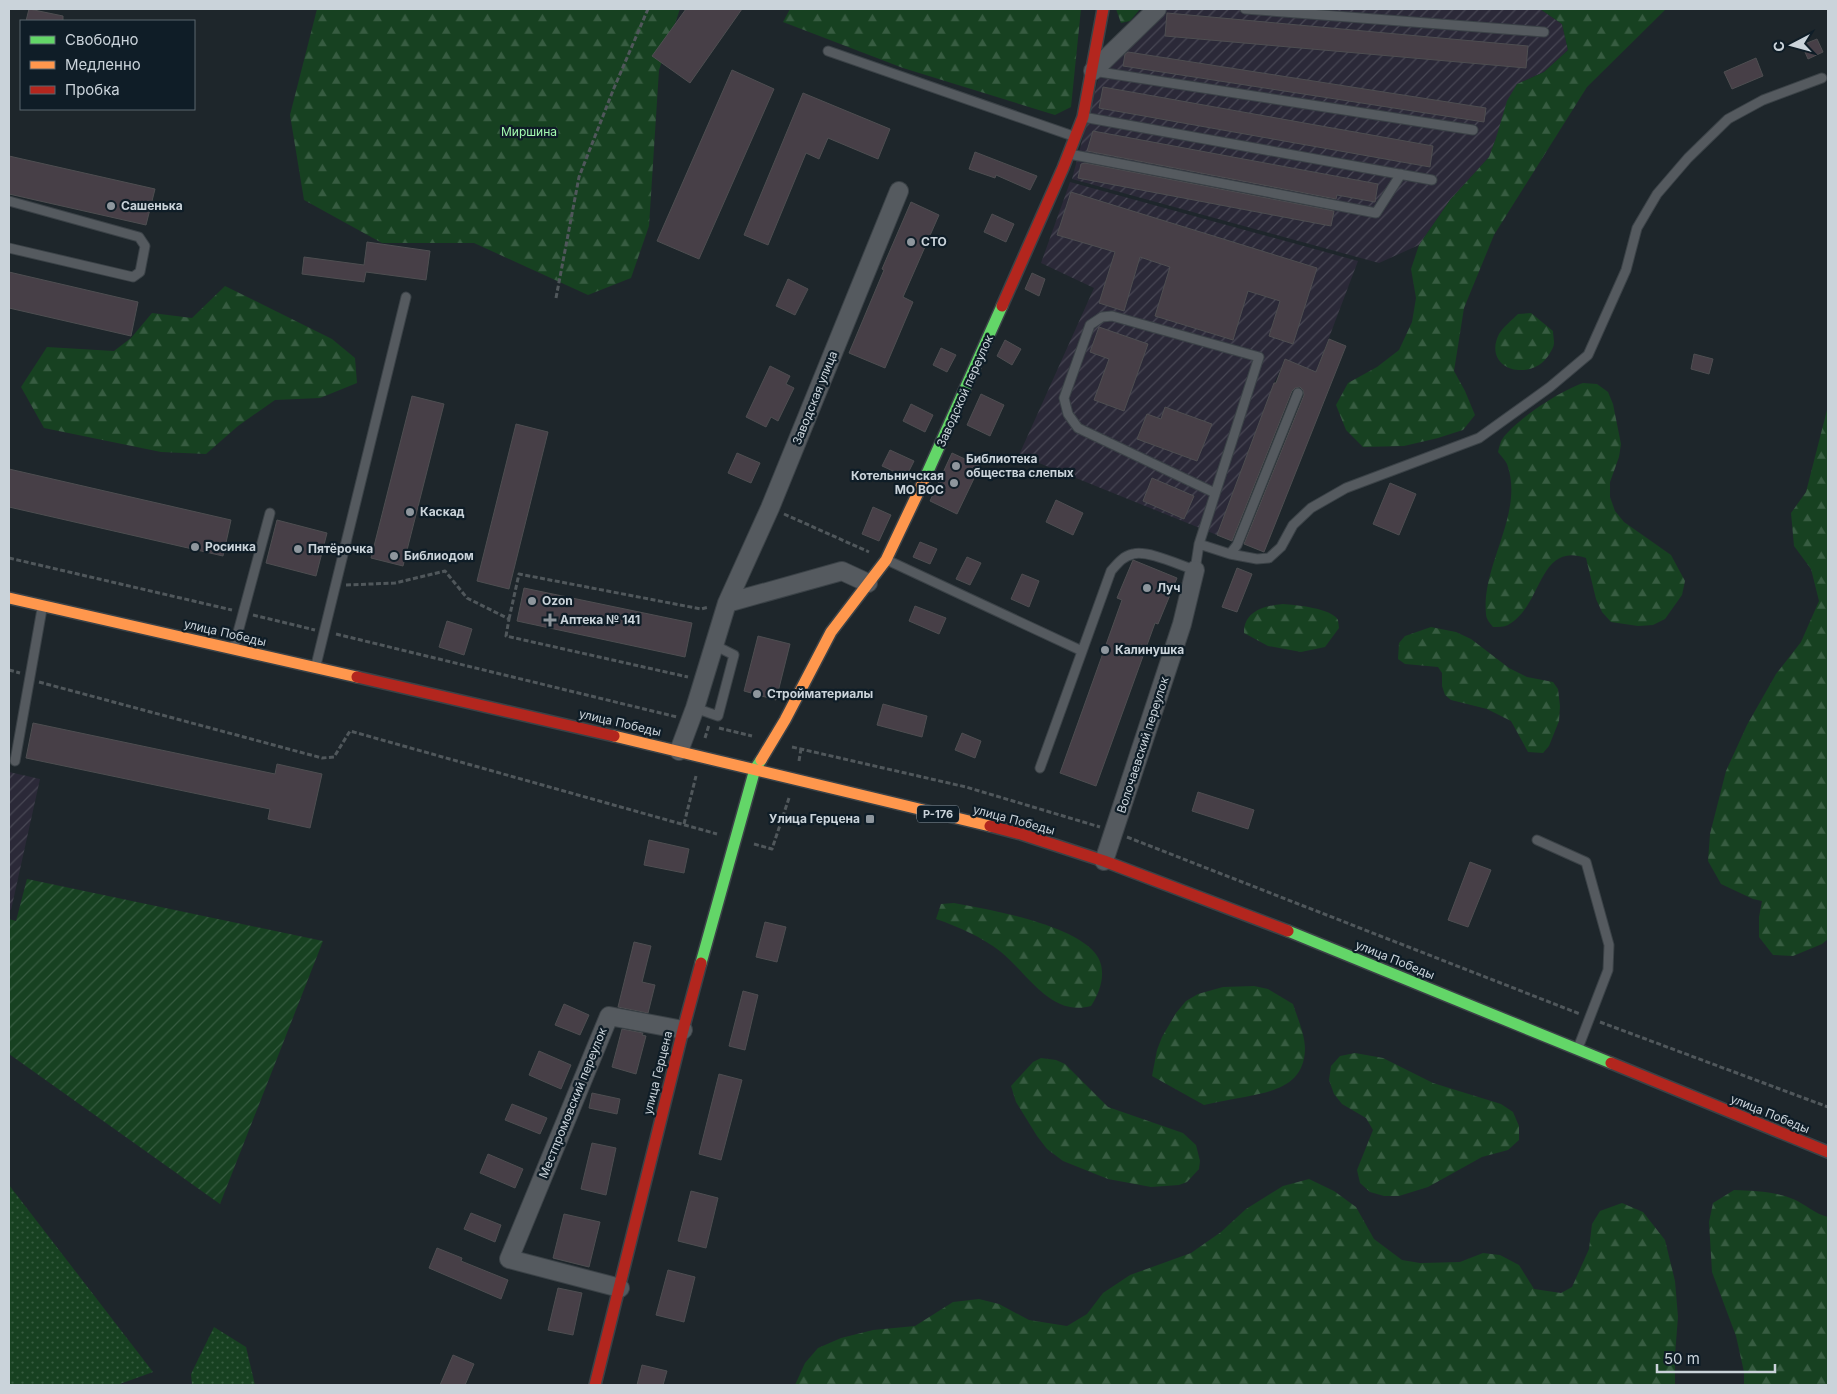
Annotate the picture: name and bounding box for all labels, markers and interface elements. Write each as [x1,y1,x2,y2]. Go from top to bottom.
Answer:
legend [20,20,195,110]
north arrow [1767,20,1817,70]
text: Свободно [65,30,139,49]
text: С [1770,40,1788,52]
text: Медленно [65,55,141,74]
text: Пробка [65,80,120,99]
park label: Миршина [501,124,557,139]
place label: Сашенька [121,198,183,213]
marker: Сашенька [105,200,117,212]
place label: СТО [921,234,947,249]
marker: СТО [905,236,917,248]
street label: Заводской переулок [933,332,996,449]
street label: Заводская улица [789,349,840,447]
place label: Библиотека общества слепых [966,451,1074,480]
marker: Библиотека общества слепых [950,460,962,472]
place label: Котельничская МО ВОС [851,468,944,497]
marker: Котельничская МО ВОС [948,477,960,489]
place label: Каскад [420,504,465,519]
marker: Каскад [404,506,416,518]
place label: Росинка [205,539,256,554]
marker: Росинка [189,541,201,553]
place label: Пятёрочка [308,541,373,556]
marker: Пятёрочка [292,543,304,555]
place label: Библиодом [404,548,474,563]
marker: Библиодом [388,550,400,562]
place label: Луч [1157,580,1180,595]
marker: Луч [1141,582,1153,594]
place label: Ozon [542,593,573,608]
marker: Ozon [526,595,538,607]
place label: Аптека № 141 [560,612,640,627]
marker: Аптека № 141 [544,614,556,626]
street label: улица Победы [182,616,268,649]
place label: Калинушка [1115,642,1184,657]
marker: Калинушка [1099,644,1111,656]
street label: Волочаевский переулок [1113,674,1172,815]
place label: Стройматериалы [767,686,873,701]
marker: Стройматериалы [751,688,763,700]
street label: улица Победы [577,706,663,739]
street label: улица Победы [972,801,1057,838]
road number: Р-176 [917,806,959,822]
place label: Улица Герцена [769,811,860,826]
marker: Улица Герцена [864,813,876,825]
street label: улица Победы [1353,937,1437,982]
street label: Местпромовский переулок [535,1025,610,1180]
street label: улица Герцена [640,1029,675,1116]
street label: улица Победы [1728,1091,1812,1136]
scale bar [1657,1342,1774,1374]
text: 50 m [1664,1349,1700,1368]

